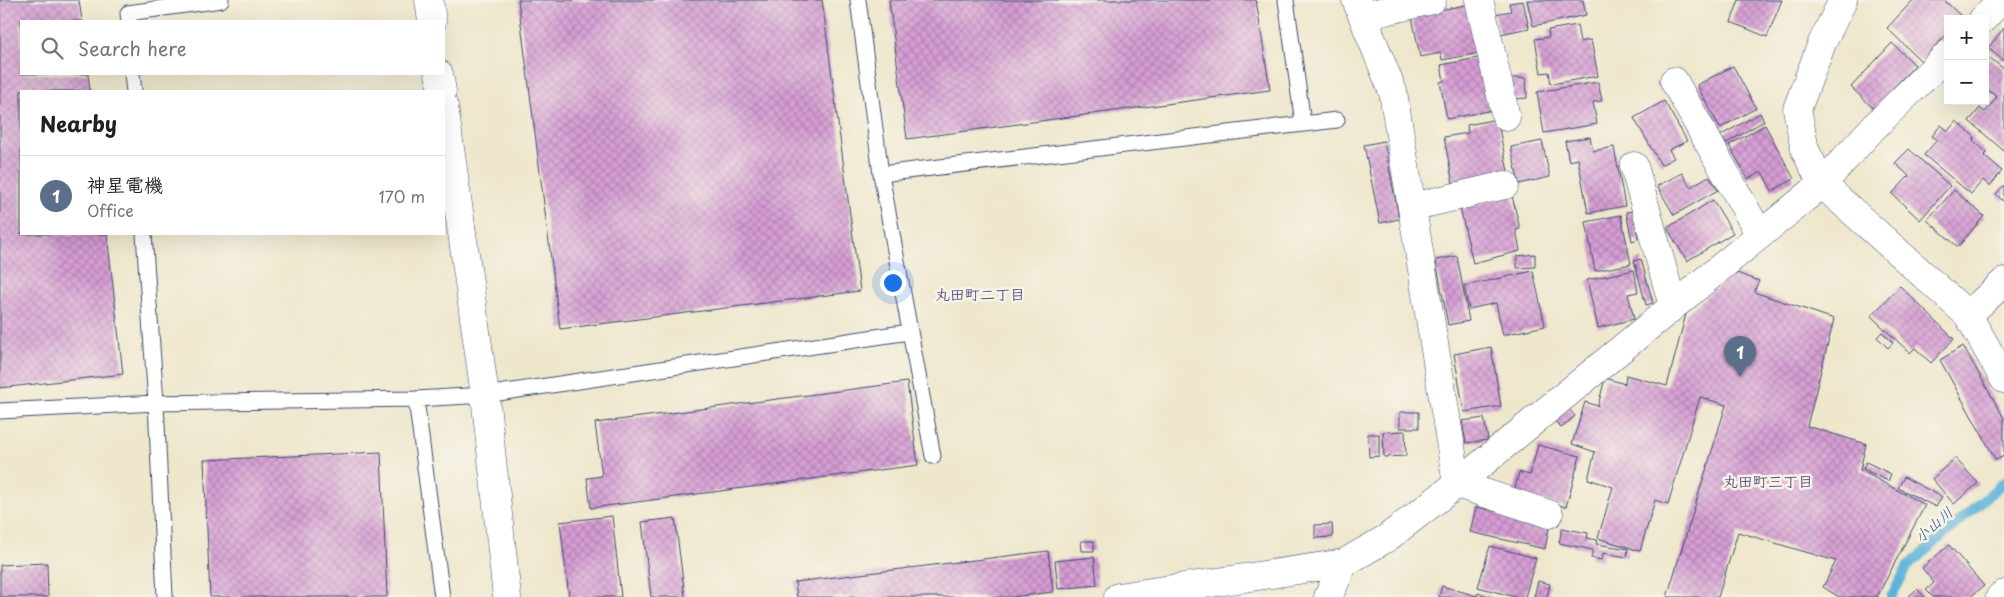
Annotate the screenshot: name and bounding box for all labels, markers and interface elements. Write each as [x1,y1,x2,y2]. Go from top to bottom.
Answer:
map controls [1944,15,1989,105]
button: + [1944,15,1989,60]
search box [20,20,445,75]
icon: search [38,34,66,62]
text: Search here [78,34,187,62]
button: − [1944,60,1989,105]
text: Nearby [40,107,117,139]
text: 神星電機 [87,170,163,198]
text: 1 [52,184,60,208]
text: 170 m [379,184,425,208]
text: Office [87,198,134,222]
your location [880,270,906,296]
district label: 丸田町二丁目 [935,282,1025,305]
pin: 1 [1724,336,1756,377]
district label: 丸田町三丁目 [1723,469,1813,492]
water label: 小山川 [1908,501,1958,547]

